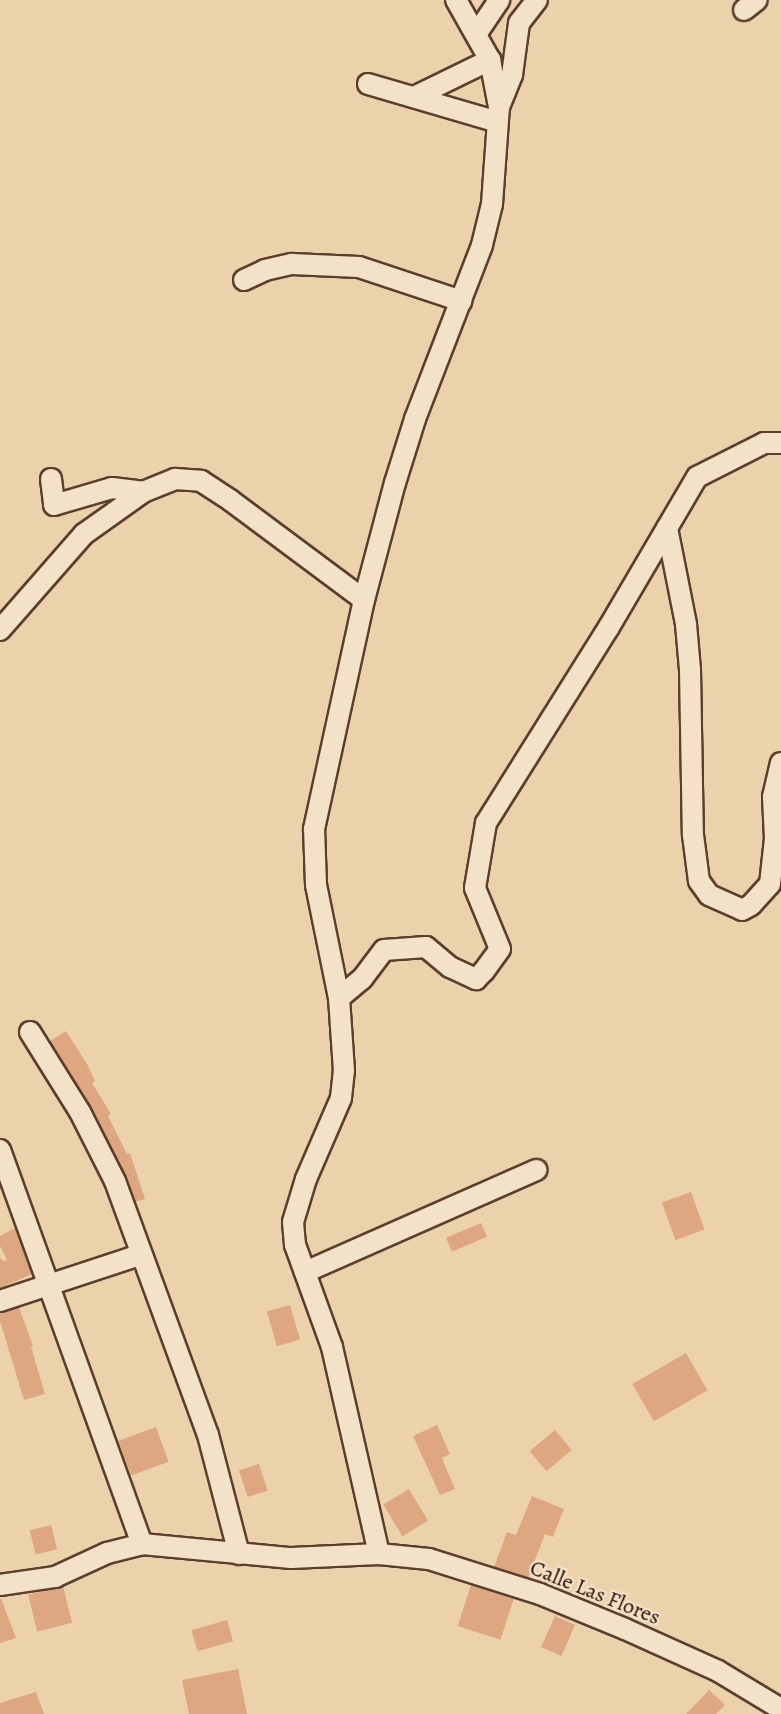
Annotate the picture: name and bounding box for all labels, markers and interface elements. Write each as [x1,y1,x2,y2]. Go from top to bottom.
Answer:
street label: Calle Las Flores [526,1555,664,1631]

